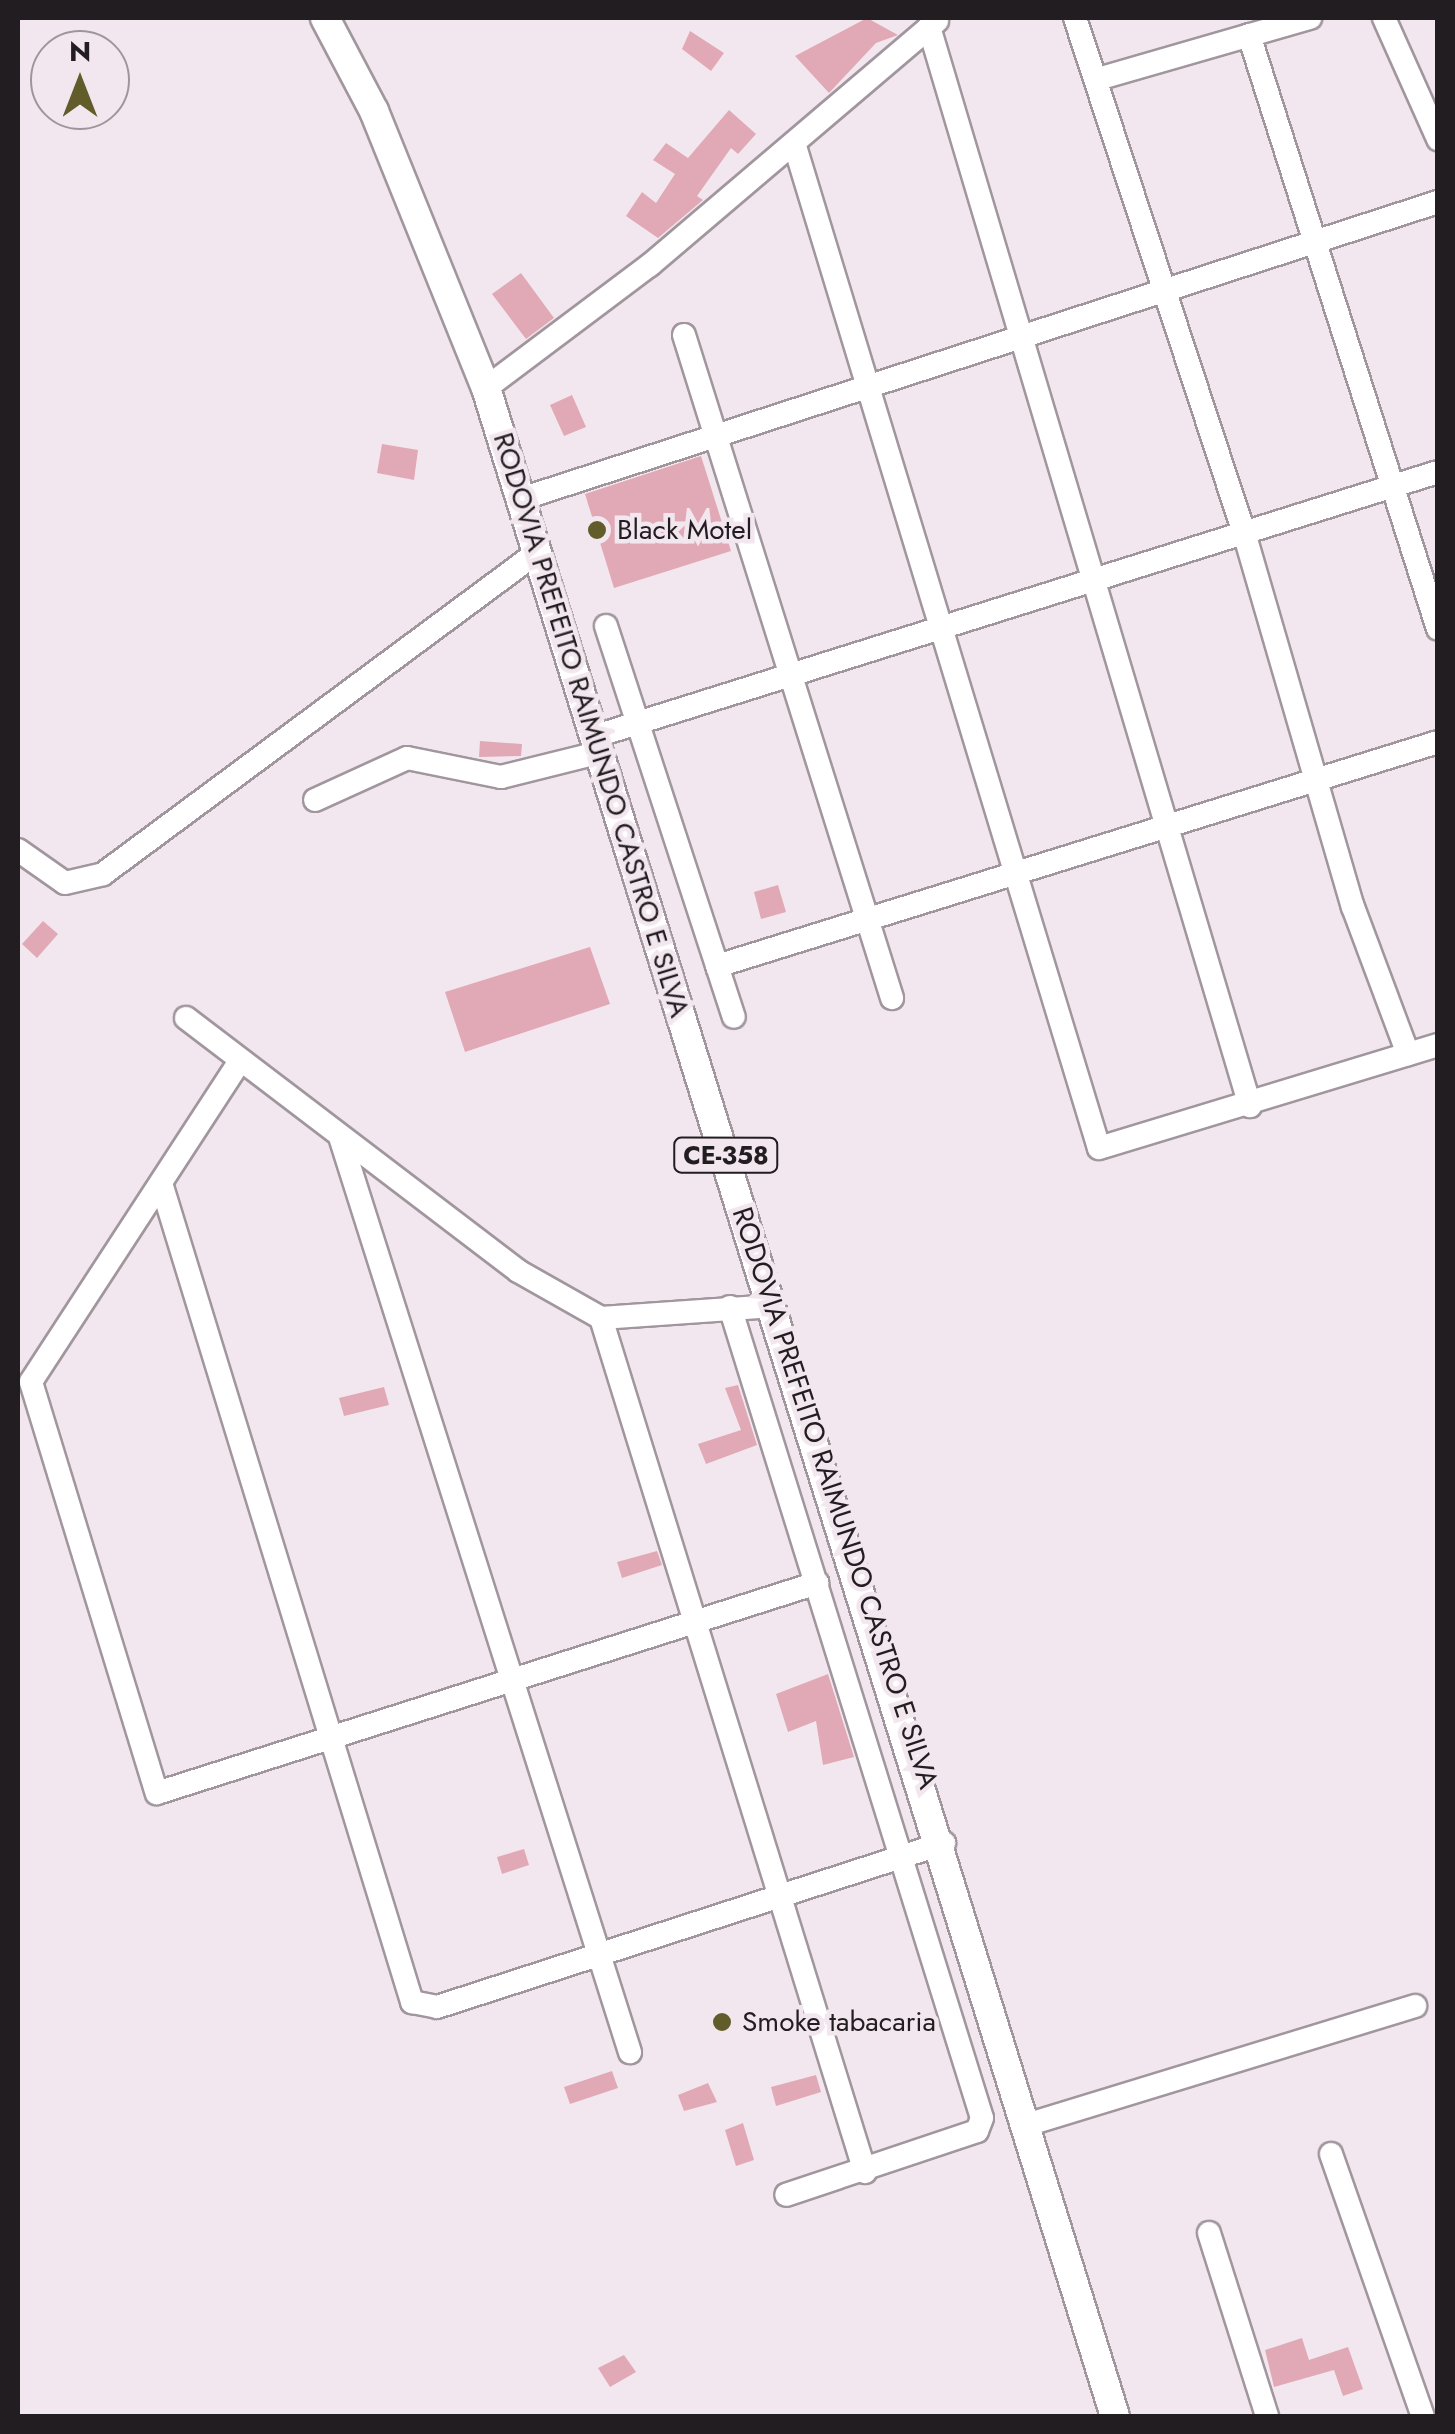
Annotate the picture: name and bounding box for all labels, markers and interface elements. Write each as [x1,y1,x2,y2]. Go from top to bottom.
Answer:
north arrow [30,30,130,130]
text: N [69,31,91,72]
street label: RODOVIA PREFEITO RAIMUNDO CASTRO E SILVA [486,429,696,1021]
place label: Black Motel [617,513,752,547]
marker: Black Motel [586,519,608,541]
road number: CE-358 [671,1135,781,1175]
street label: RODOVIA PREFEITO RAIMUNDO CASTRO E SILVA [725,1203,945,1793]
place label: Smoke tabacaria [742,2005,936,2039]
marker: Smoke tabacaria [711,2011,733,2033]

